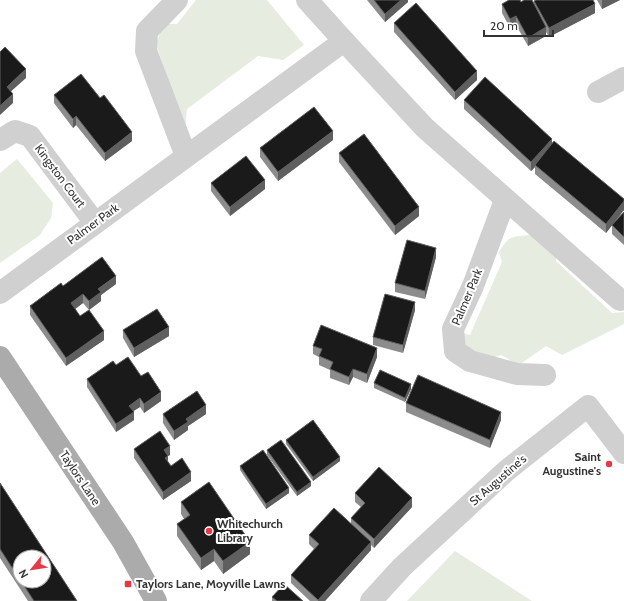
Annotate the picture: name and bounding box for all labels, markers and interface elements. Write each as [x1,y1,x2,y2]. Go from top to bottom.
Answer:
scale bar [484,12,553,38]
text: 20 m [490,18,518,33]
street label: Kingston Court [32,141,89,210]
street label: Palmer Park [64,200,122,247]
street label: Palmer Park [448,266,485,327]
street label: Taylors Lane [57,448,104,508]
place label: Saint Augustine's [543,449,601,478]
street label: St Augustine's [466,451,529,508]
marker: Saint Augustine's [604,459,614,469]
place label: Whitechurch Library [217,516,283,545]
marker: Whitechurch Library [204,526,214,536]
north arrow [12,549,52,589]
text: N [15,567,31,581]
place label: Taylors Lane, Moyville Lawns [136,576,285,591]
marker: Taylors Lane, Moyville Lawns [123,579,133,589]

